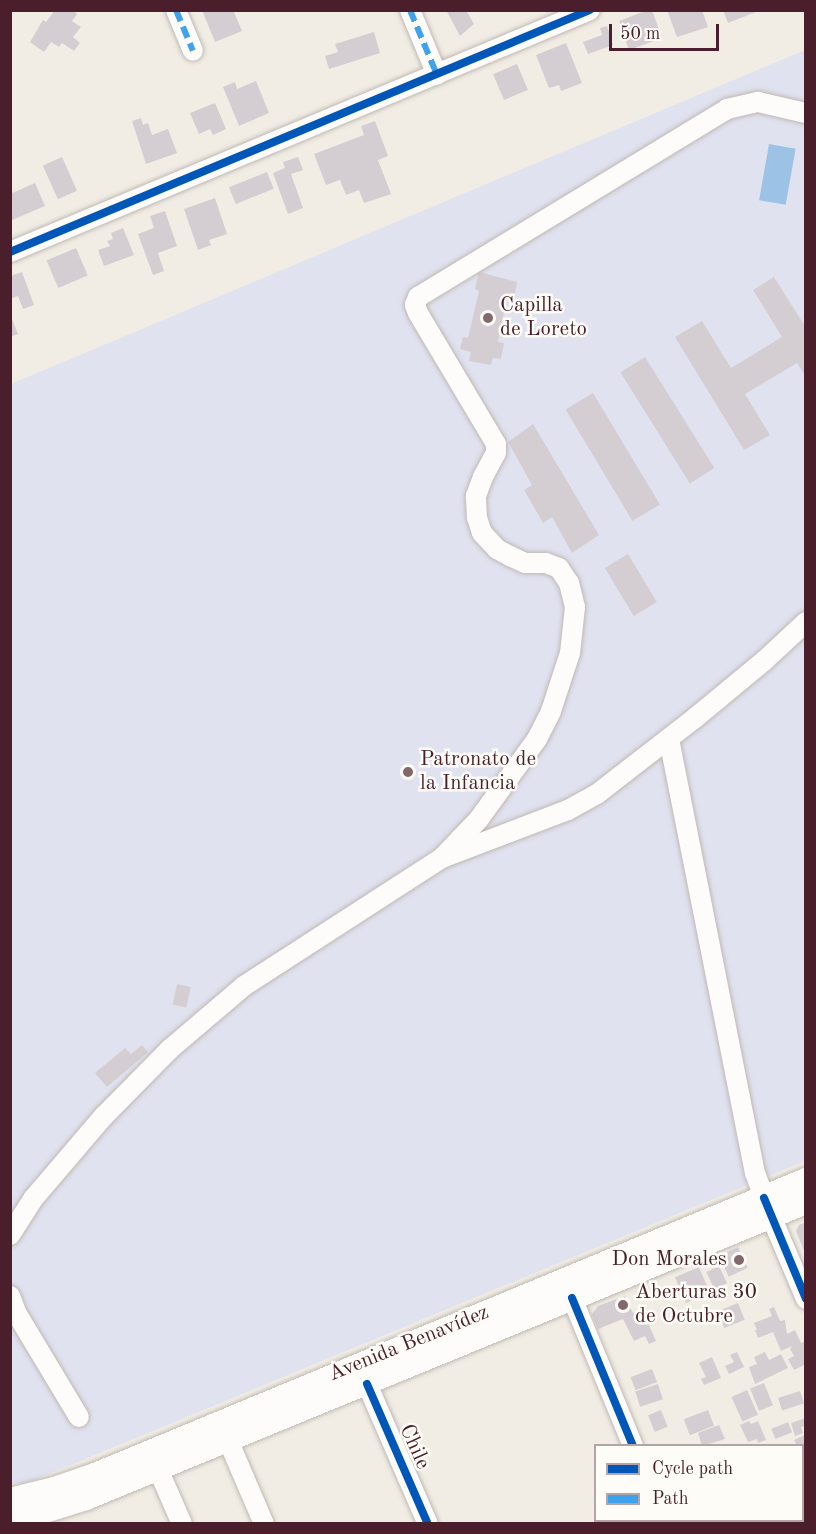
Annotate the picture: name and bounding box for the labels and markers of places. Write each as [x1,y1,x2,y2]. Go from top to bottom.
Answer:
place label: Capilla de Loreto [500,293,587,343]
marker: Capilla de Loreto [481,311,495,325]
place label: Patronato de la Infancia [420,747,536,797]
marker: Patronato de la Infancia [401,765,415,779]
place label: Don Morales [612,1247,727,1273]
marker: Don Morales [732,1253,746,1267]
place label: Aberturas 30 de Octubre [635,1280,757,1330]
marker: Aberturas 30 de Octubre [616,1298,630,1312]

